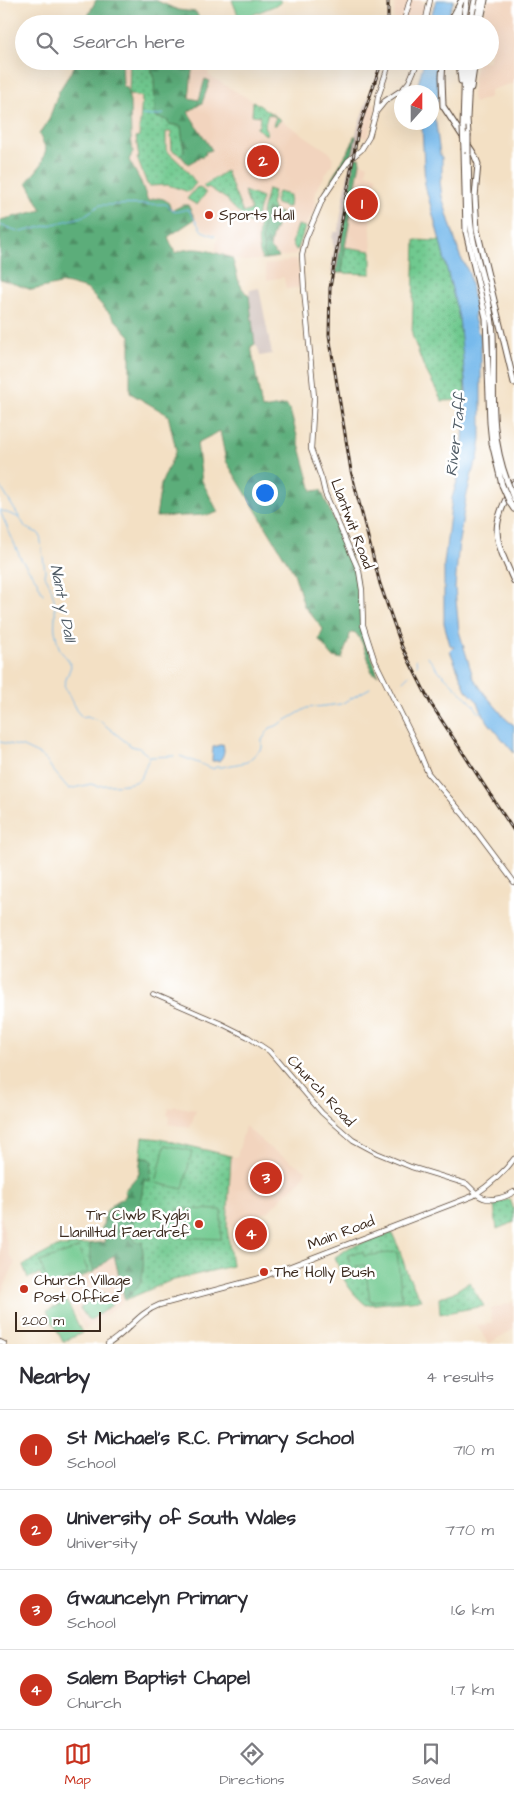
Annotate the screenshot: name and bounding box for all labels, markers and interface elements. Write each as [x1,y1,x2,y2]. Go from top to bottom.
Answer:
search box [15,15,499,70]
icon: search [33,29,61,57]
text: Search here [73,29,185,56]
north arrow [394,85,439,130]
pin: 2 [247,142,279,180]
pin: 1 [346,185,378,223]
place label: Sports Hall [219,205,295,226]
marker: Sports Hall [203,209,215,221]
water label: River Taff [440,390,472,478]
street label: Llantwit Road [325,476,379,572]
your location [252,480,278,506]
water label: Nant y Dall [44,563,82,646]
street label: Church Road [282,1050,360,1132]
pin: 3 [250,1159,282,1197]
place label: Tir Clwb Rygbi Llanilltud Faerdref [59,1205,190,1243]
street label: Main Road [304,1210,378,1255]
pin: 4 [235,1215,267,1253]
marker: Tir Clwb Rygbi Llanilltud Faerdref [193,1218,205,1230]
place label: The Holly Bush [274,1262,375,1284]
marker: The Holly Bush [258,1266,270,1278]
place label: Church Village Post Office [34,1270,131,1308]
marker: Church Village Post Office [18,1283,30,1295]
scale bar [15,1309,101,1332]
text: 200 m [22,1311,64,1331]
text: Nearby [20,1362,90,1391]
text: 4 results [426,1366,494,1388]
text: St Michael's R.C. Primary School [67,1425,354,1452]
text: 1 [35,1439,37,1461]
text: 710 m [453,1439,494,1461]
text: School [67,1452,116,1474]
text: University of South Wales [67,1505,296,1532]
text: 2 [31,1519,41,1541]
text: 770 m [445,1519,494,1541]
text: University [67,1532,138,1554]
text: Gwauncelyn Primary [67,1585,248,1612]
text: 3 [32,1599,40,1621]
text: 1.6 km [451,1599,494,1621]
text: School [67,1612,116,1634]
text: Salem Baptist Chapel [67,1665,250,1692]
text: 4 [31,1679,41,1701]
text: 1.7 km [451,1679,494,1701]
text: Church [67,1692,121,1714]
tab: Map [64,1740,92,1790]
tab: Directions [219,1740,284,1790]
tab: Saved [412,1740,450,1790]

